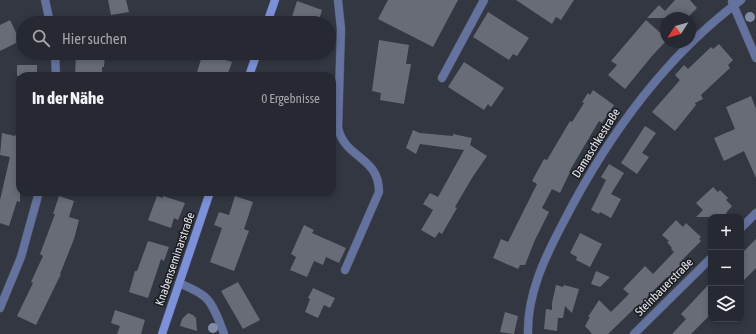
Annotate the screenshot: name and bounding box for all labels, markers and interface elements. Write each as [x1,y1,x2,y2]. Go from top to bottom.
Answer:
north arrow [660,12,696,48]
search box [16,16,336,60]
icon: search [30,27,52,49]
text: Hier suchen [62,30,127,47]
text: In der Nähe [32,88,104,108]
text: 0 Ergebnisse [261,91,320,106]
street label: Damaschkestraße [569,106,623,180]
street label: Knabenseminarstraße [152,210,198,308]
map controls [708,214,744,322]
button: + [708,214,744,250]
button: − [708,250,744,286]
street label: Steinbauerstraße [632,255,696,319]
button: layers [708,286,744,322]

